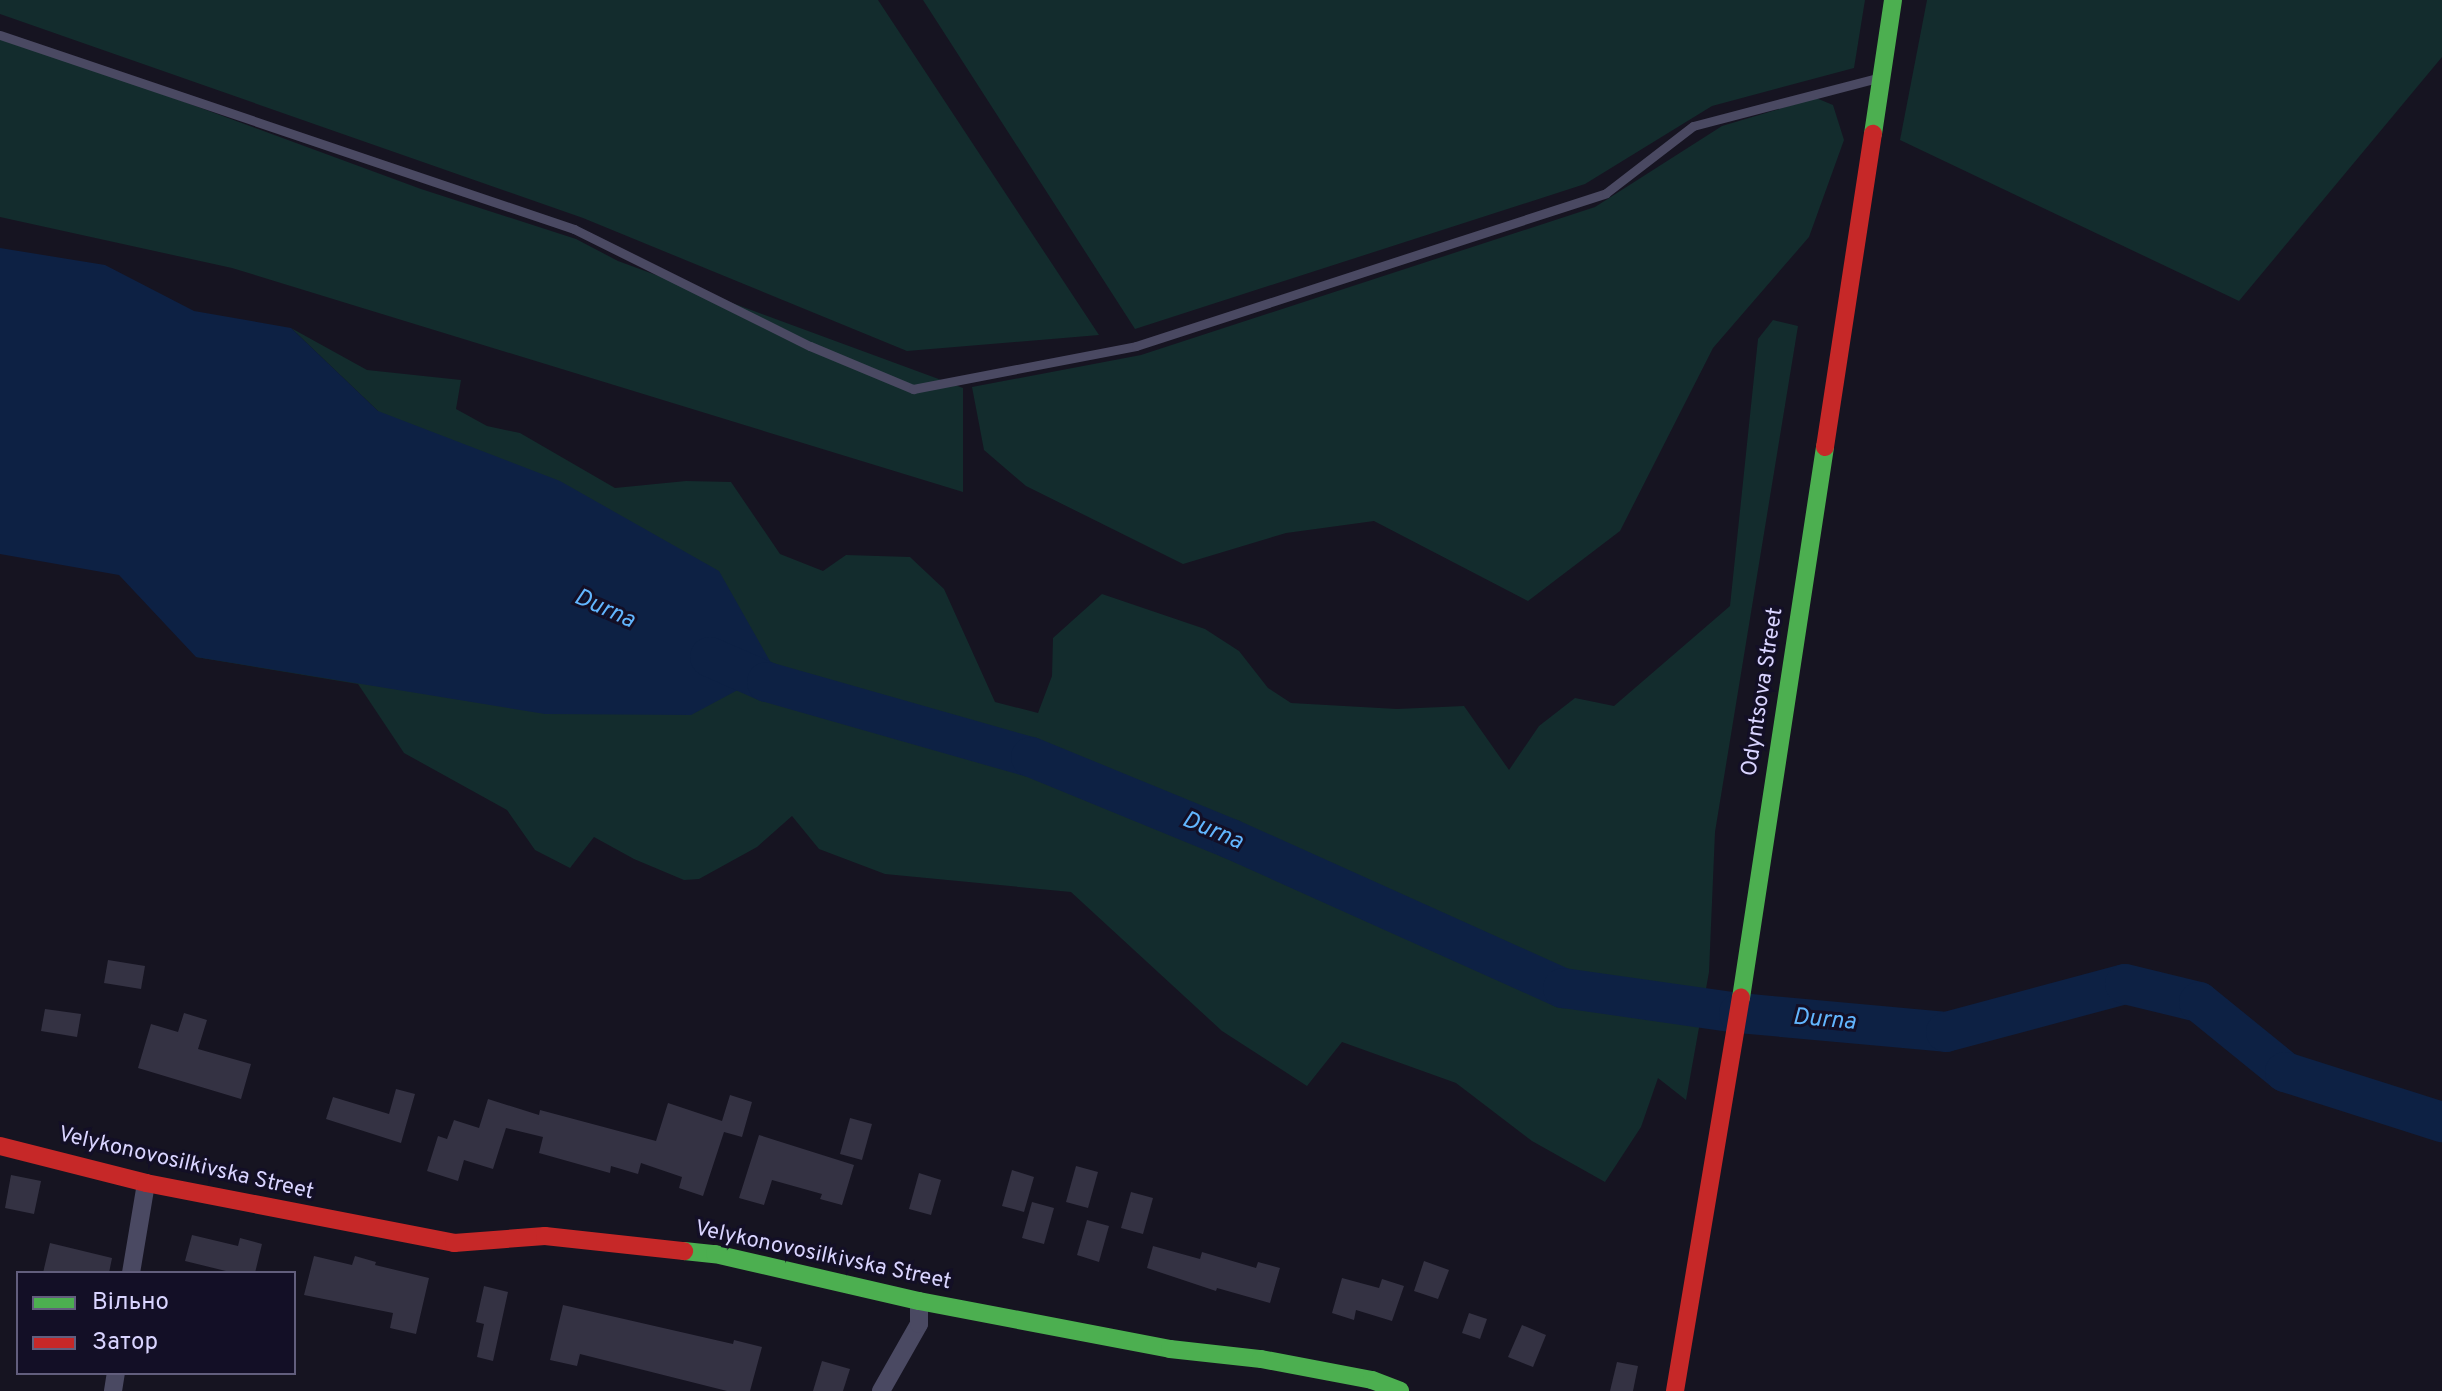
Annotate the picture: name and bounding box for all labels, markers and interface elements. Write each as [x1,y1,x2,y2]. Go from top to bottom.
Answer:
water label: Durna [569,584,639,636]
street label: Odyntsova Street [1737,606,1789,778]
water label: Durna [1177,806,1247,858]
water label: Durna [1791,1004,1857,1038]
street label: Velykonovosilkivska Street [56,1122,316,1206]
street label: Velykonovosilkivska Street [692,1216,954,1296]
legend [16,1271,296,1375]
text: Вільно [92,1288,169,1318]
text: Затор [92,1328,158,1358]

